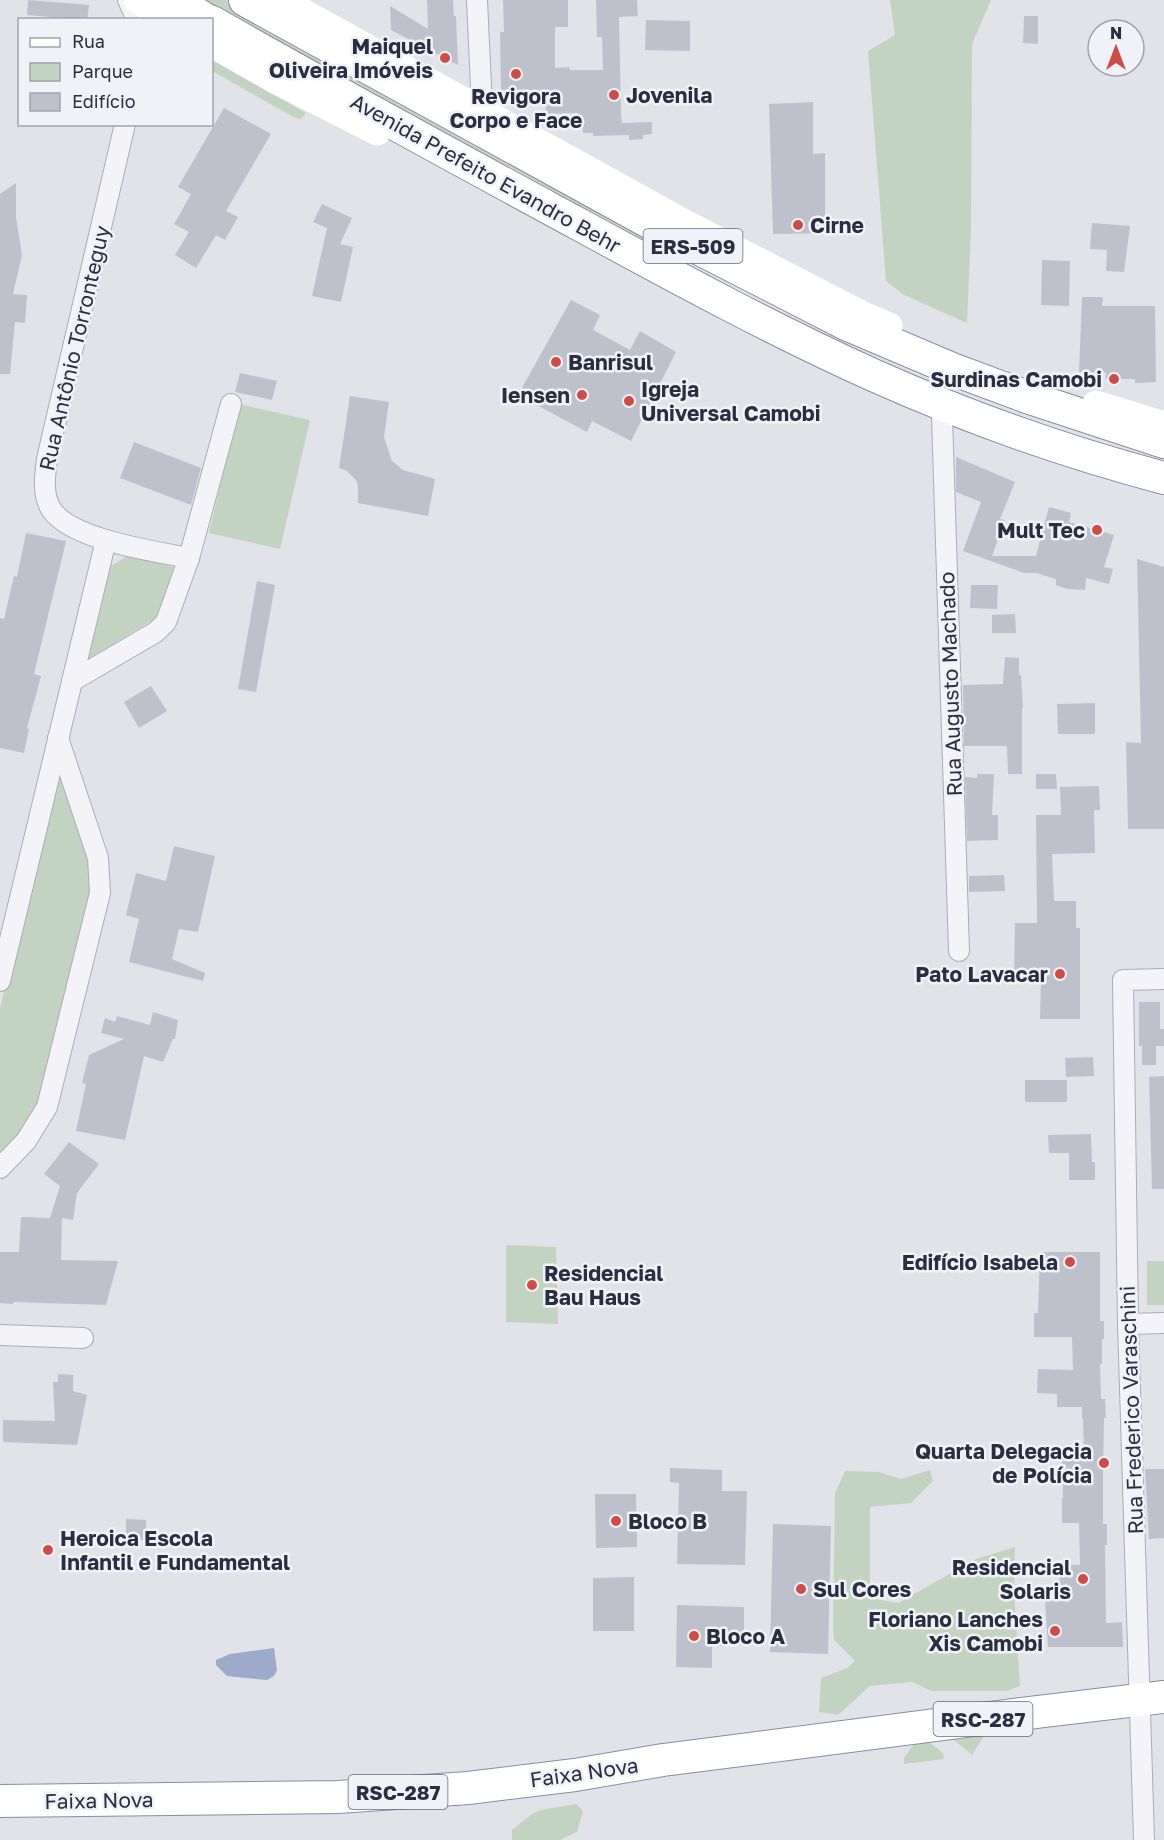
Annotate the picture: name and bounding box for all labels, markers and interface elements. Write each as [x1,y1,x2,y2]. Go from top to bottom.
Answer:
legend [18,18,213,126]
north arrow [1086,18,1146,78]
text: N [1110,23,1122,43]
text: Rua [72,30,105,52]
place label: Maiquel Oliveira Imóveis [269,33,433,83]
marker: Maiquel Oliveira Imóveis [438,51,452,65]
text: Parque [72,60,133,82]
marker: Revigora Corpo e Face [509,67,523,81]
place label: Jovenila [626,82,712,108]
place label: Revigora Corpo e Face [450,83,582,133]
street label: Avenida Prefeito Evandro Behr [346,88,626,258]
marker: Jovenila [607,88,621,102]
text: Edifício [72,90,136,112]
place label: Cirne [810,212,864,238]
marker: Cirne [791,218,805,232]
street label: Rua Antônio Torronteguy [33,223,115,473]
road number: ERS-509 [644,229,742,263]
place label: Banrisul [568,349,653,375]
marker: Banrisul [549,355,563,369]
place label: Surdinas Camobi [930,366,1102,392]
marker: Surdinas Camobi [1107,372,1121,386]
place label: Igreja Universal Camobi [641,376,821,426]
place label: Iensen [501,382,570,408]
marker: Iensen [575,388,589,402]
marker: Igreja Universal Camobi [622,394,636,408]
place label: Mult Tec [997,517,1085,543]
marker: Mult Tec [1090,523,1104,537]
street label: Rua Augusto Machado [933,571,967,797]
place label: Pato Lavacar [915,961,1048,987]
marker: Pato Lavacar [1053,967,1067,981]
place label: Edifício Isabela [902,1249,1058,1275]
marker: Edifício Isabela [1063,1255,1077,1269]
place label: Residencial Bau Haus [544,1260,663,1310]
marker: Residencial Bau Haus [525,1278,539,1292]
street label: Rua Frederico Varaschini [1114,1285,1148,1535]
place label: Quarta Delegacia de Polícia [915,1438,1092,1488]
marker: Quarta Delegacia de Polícia [1097,1456,1111,1470]
place label: Bloco B [628,1508,707,1534]
marker: Bloco B [609,1514,623,1528]
place label: Heroica Escola Infantil e Fundamental [60,1525,290,1575]
marker: Heroica Escola Infantil e Fundamental [41,1543,55,1557]
place label: Residencial Solaris [952,1554,1071,1604]
marker: Residencial Solaris [1076,1572,1090,1586]
place label: Sul Cores [813,1576,912,1602]
marker: Sul Cores [794,1582,808,1596]
place label: Floriano Lanches Xis Camobi [868,1606,1043,1656]
place label: Bloco A [706,1623,785,1649]
marker: Floriano Lanches Xis Camobi [1048,1624,1062,1638]
marker: Bloco A [687,1629,701,1643]
road number: RSC-287 [934,1702,1032,1736]
street label: Faixa Nova [528,1752,640,1792]
road number: RSC-287 [348,1775,448,1809]
street label: Faixa Nova [44,1786,154,1814]

